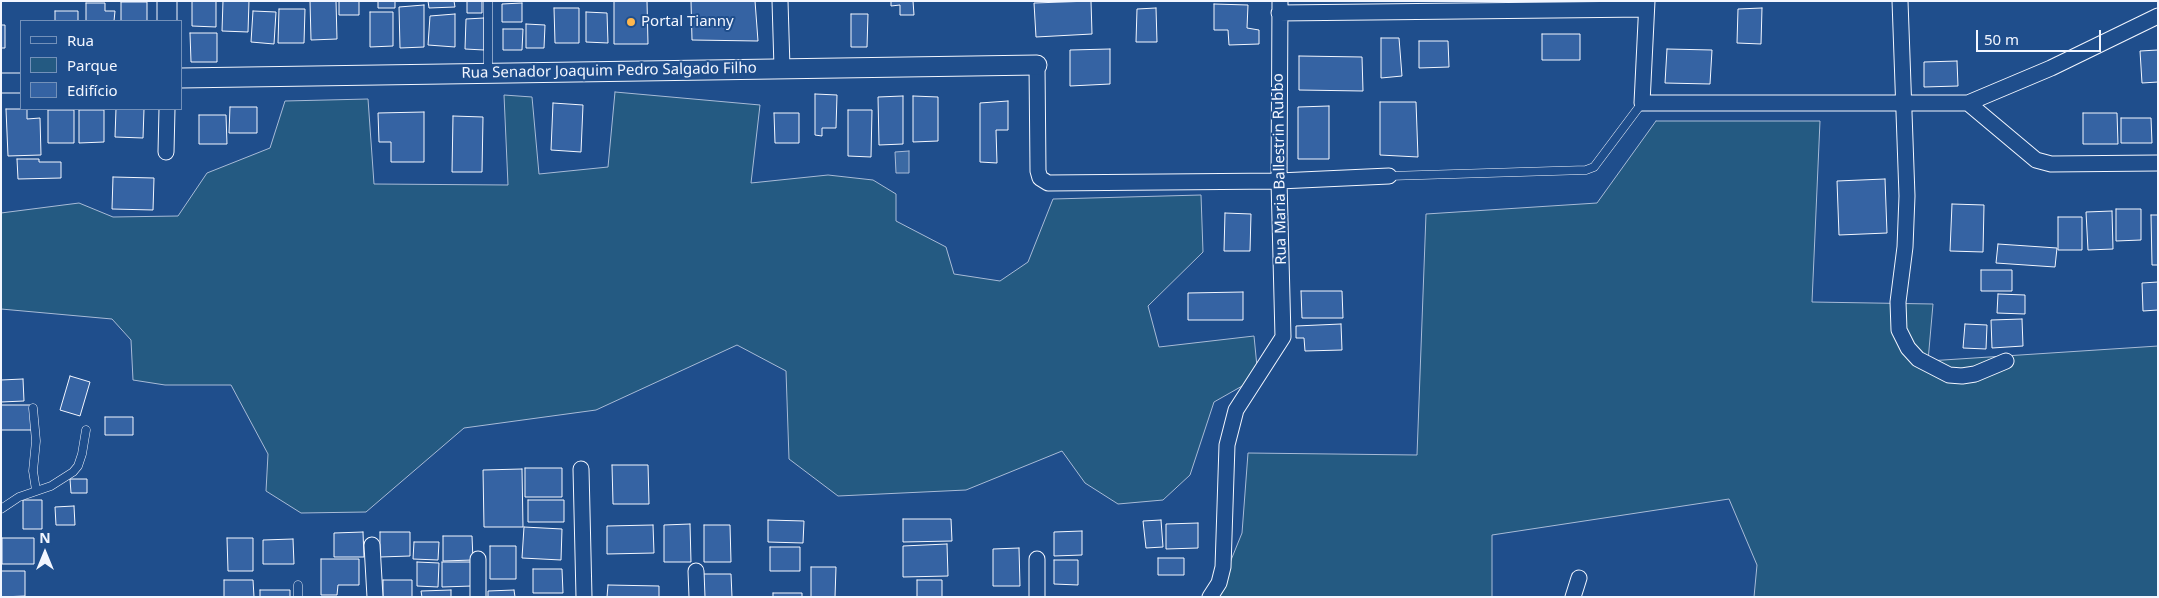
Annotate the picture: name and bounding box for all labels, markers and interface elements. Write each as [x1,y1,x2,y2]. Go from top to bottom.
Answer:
place label: Portal Tianny [641,13,734,31]
marker: Portal Tianny [625,16,637,28]
legend [20,20,182,110]
scale bar [1979,20,2104,52]
text: 50 m [1984,29,2019,49]
text: Rua [67,30,94,50]
text: Parque [67,55,117,75]
street label: Rua Senador Joaquim Pedro Salgado Filho [461,59,757,83]
street label: Rua Maria Ballestrin Rubbo [1269,73,1291,265]
text: Edifício [67,80,118,100]
north arrow [20,528,70,578]
text: N [39,528,51,547]

